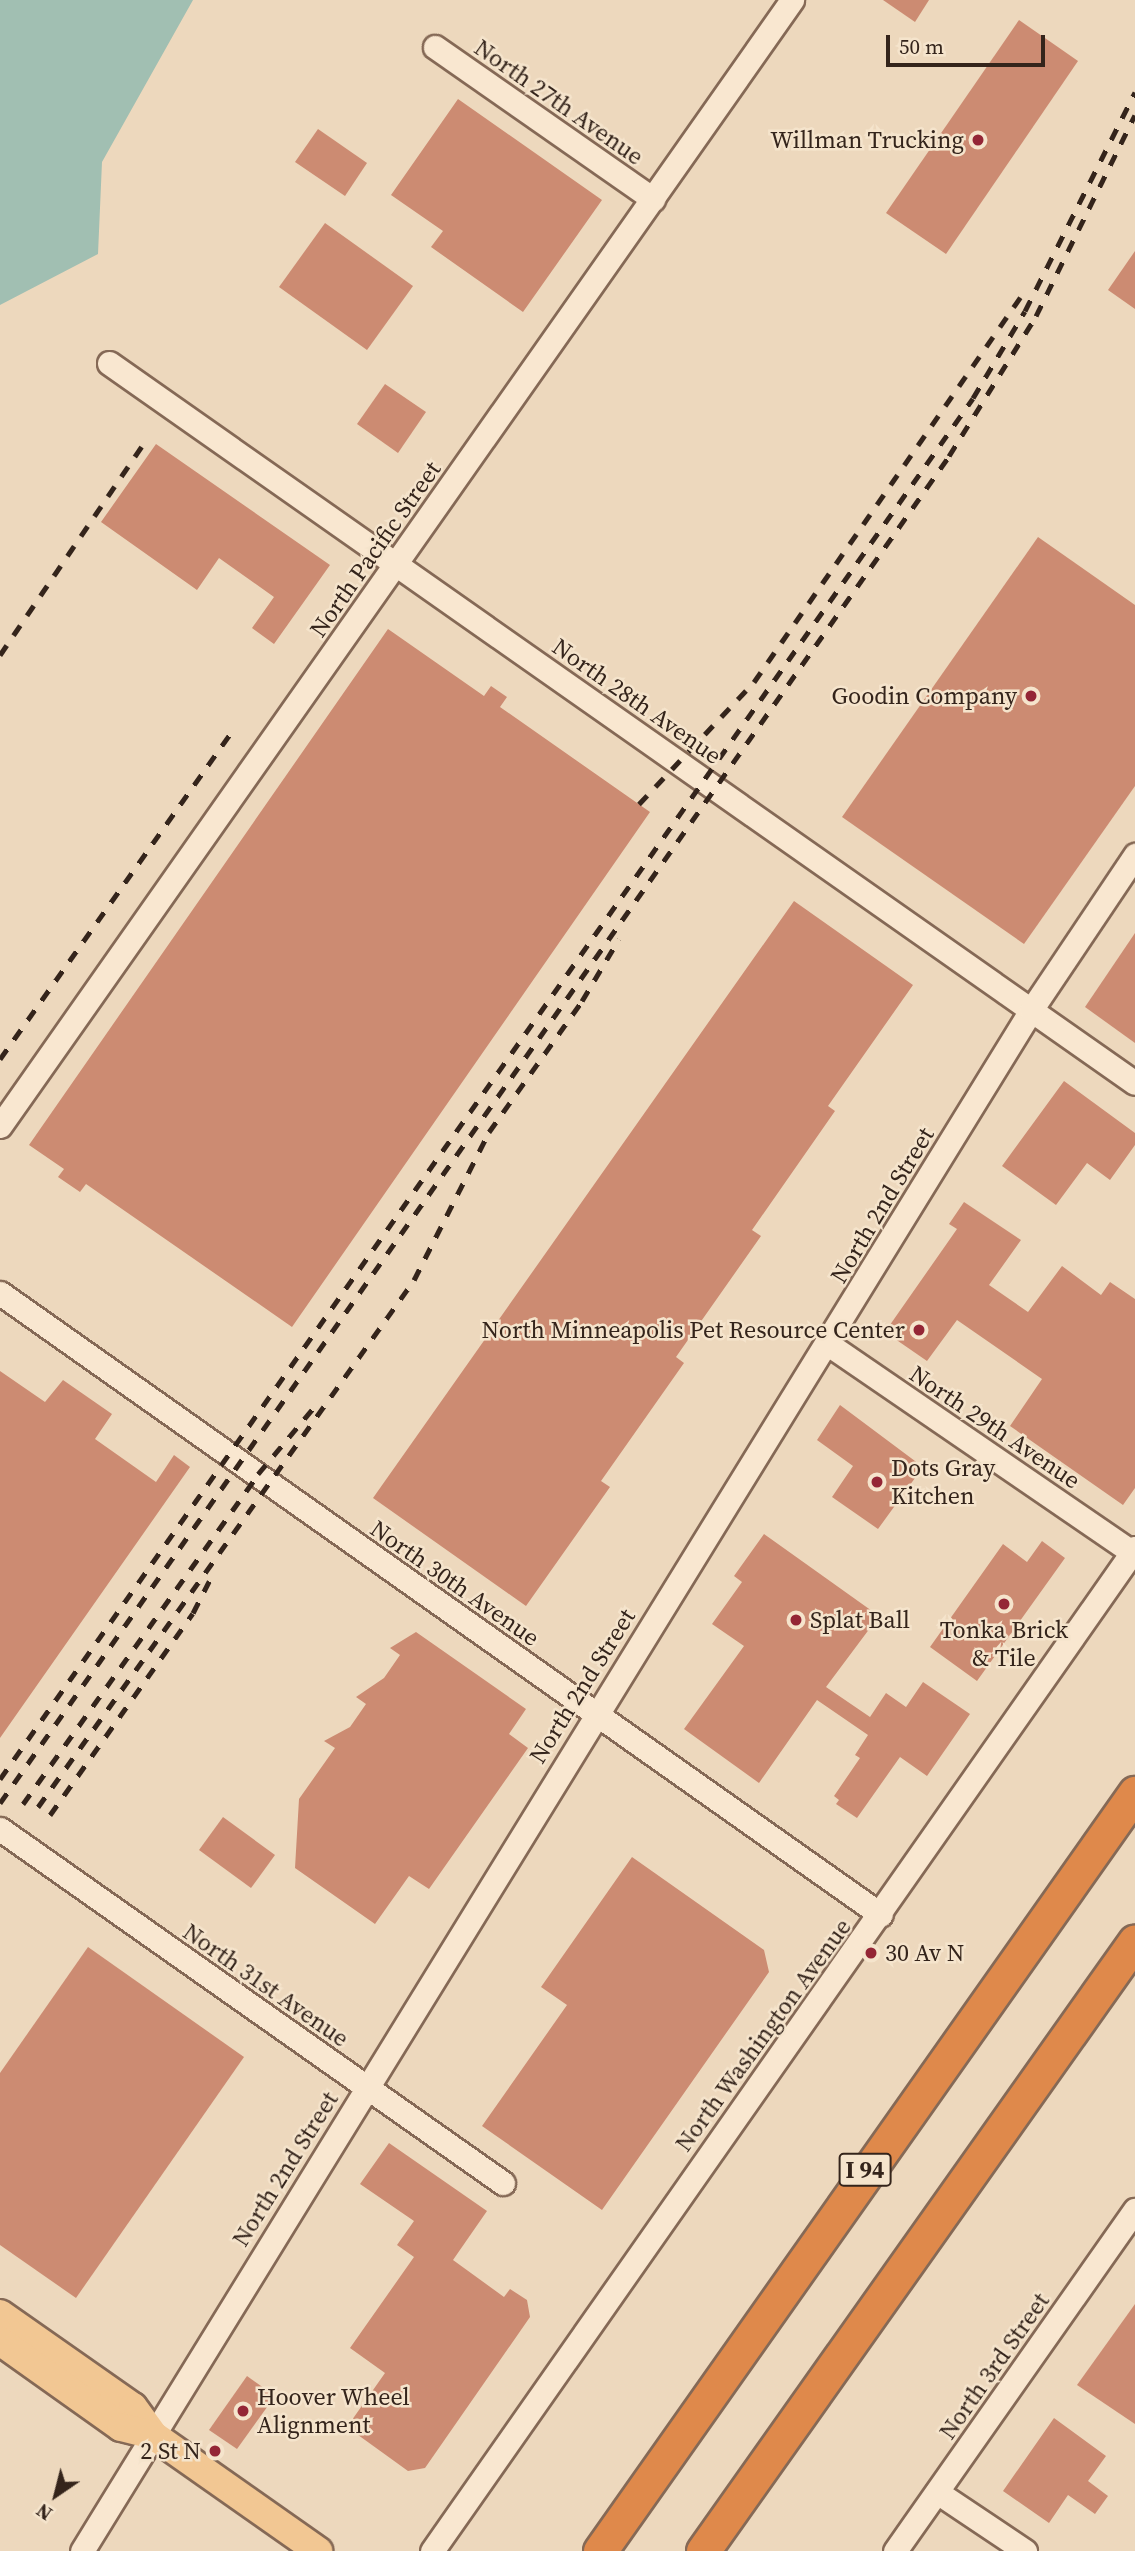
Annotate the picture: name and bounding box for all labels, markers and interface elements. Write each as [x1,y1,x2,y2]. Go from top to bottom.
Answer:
scale bar [890,21,1049,65]
text: 50 m [899,32,944,61]
street label: North 27th Avenue [469,33,649,171]
place label: Willman Trucking [770,126,964,154]
marker: Willman Trucking [970,132,986,148]
street label: North Pacific Street [304,456,446,642]
street label: North 28th Avenue [547,632,727,770]
place label: Goodin Company [832,682,1017,710]
marker: Goodin Company [1023,688,1039,704]
street label: North 2nd Street [824,1122,940,1288]
place label: North Minneapolis Pet Resource Center [481,1316,905,1344]
marker: North Minneapolis Pet Resource Center [911,1322,927,1338]
street label: North 29th Avenue [904,1359,1086,1495]
place label: Dots Gray Kitchen [891,1454,995,1510]
marker: Dots Gray Kitchen [869,1474,885,1490]
street label: North 30th Avenue [365,1514,545,1652]
marker: Tonka Brick & Tile [996,1596,1012,1612]
street label: North 2nd Street [523,1603,641,1769]
place label: Splat Ball [810,1606,910,1634]
marker: Splat Ball [788,1612,804,1628]
place label: Tonka Brick & Tile [940,1616,1068,1672]
street label: North Washington Avenue [669,1913,857,2157]
street label: North 31st Avenue [178,1917,354,2053]
place label: 30 Av N [885,1939,964,1967]
marker: 30 Av N [863,1945,879,1961]
street label: North 2nd Street [226,2086,344,2252]
road number: I 94 [837,2150,893,2190]
street label: North 3rd Street [933,2287,1055,2445]
place label: Hoover Wheel Alignment [257,2383,410,2439]
marker: Hoover Wheel Alignment [235,2403,251,2419]
place label: 2 St N [140,2437,201,2465]
marker: 2 St N [207,2443,223,2459]
north arrow [21,2460,91,2530]
text: N [31,2498,57,2527]

